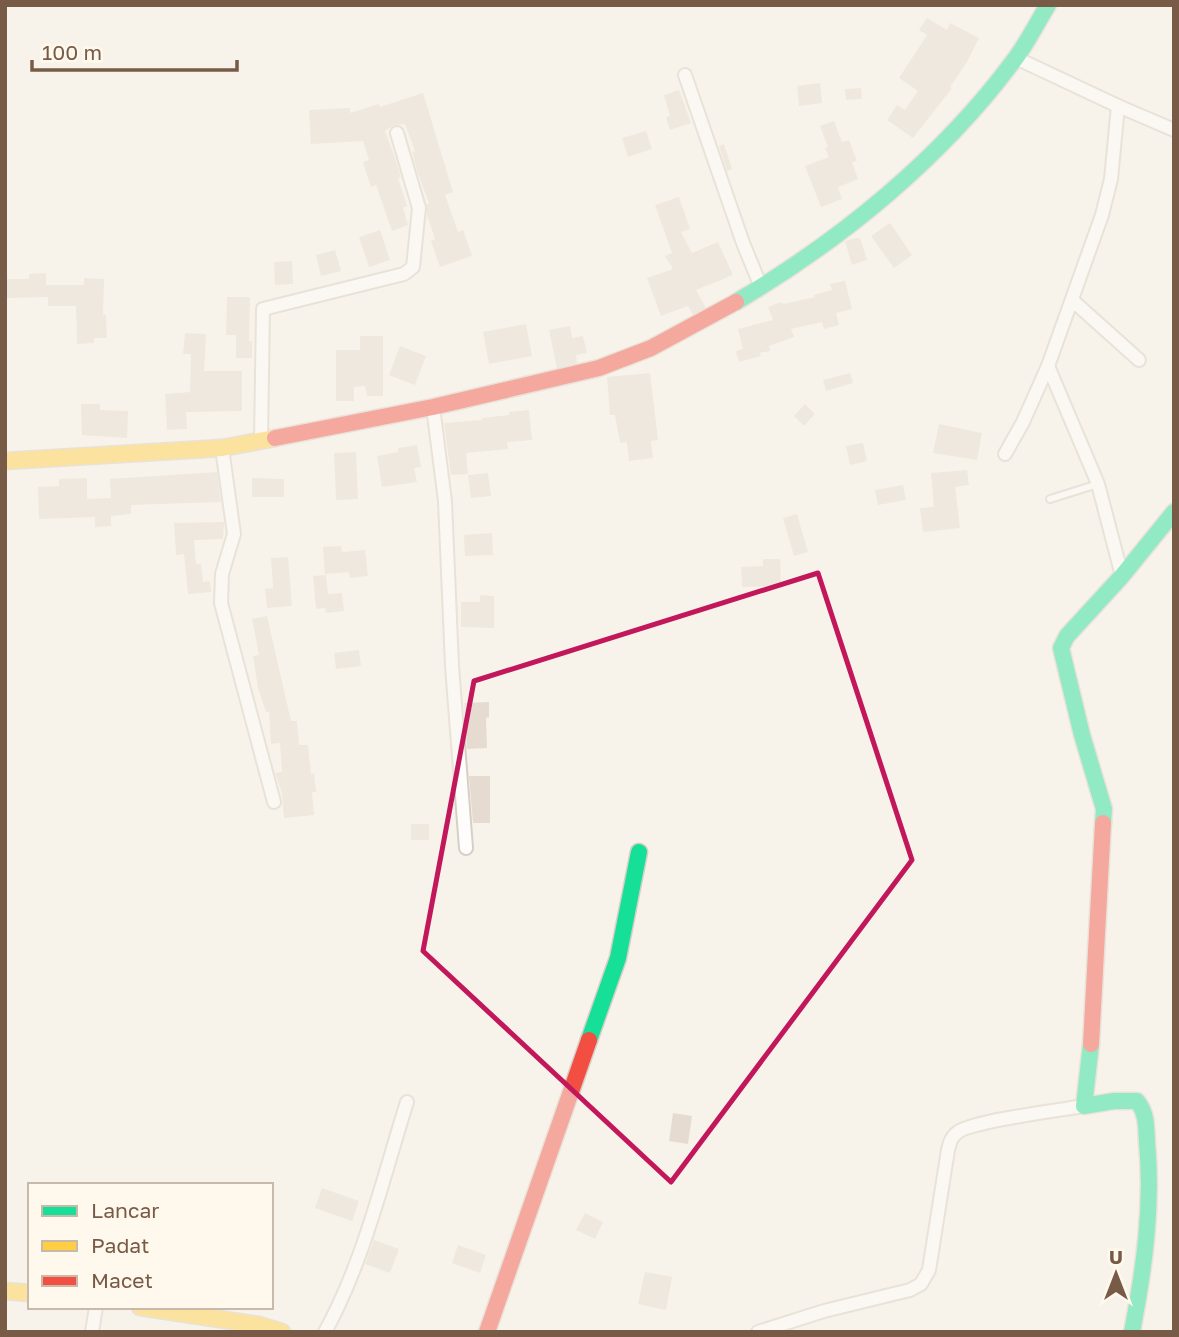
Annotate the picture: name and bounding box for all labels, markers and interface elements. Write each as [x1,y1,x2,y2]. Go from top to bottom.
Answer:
scale bar [32,28,236,72]
text: 100 m [42,39,102,65]
legend [28,1183,273,1309]
text: Lancar [91,1197,159,1223]
text: Padat [91,1232,149,1258]
north arrow [1081,1239,1151,1309]
text: U [1109,1245,1123,1268]
text: Macet [91,1267,153,1293]

